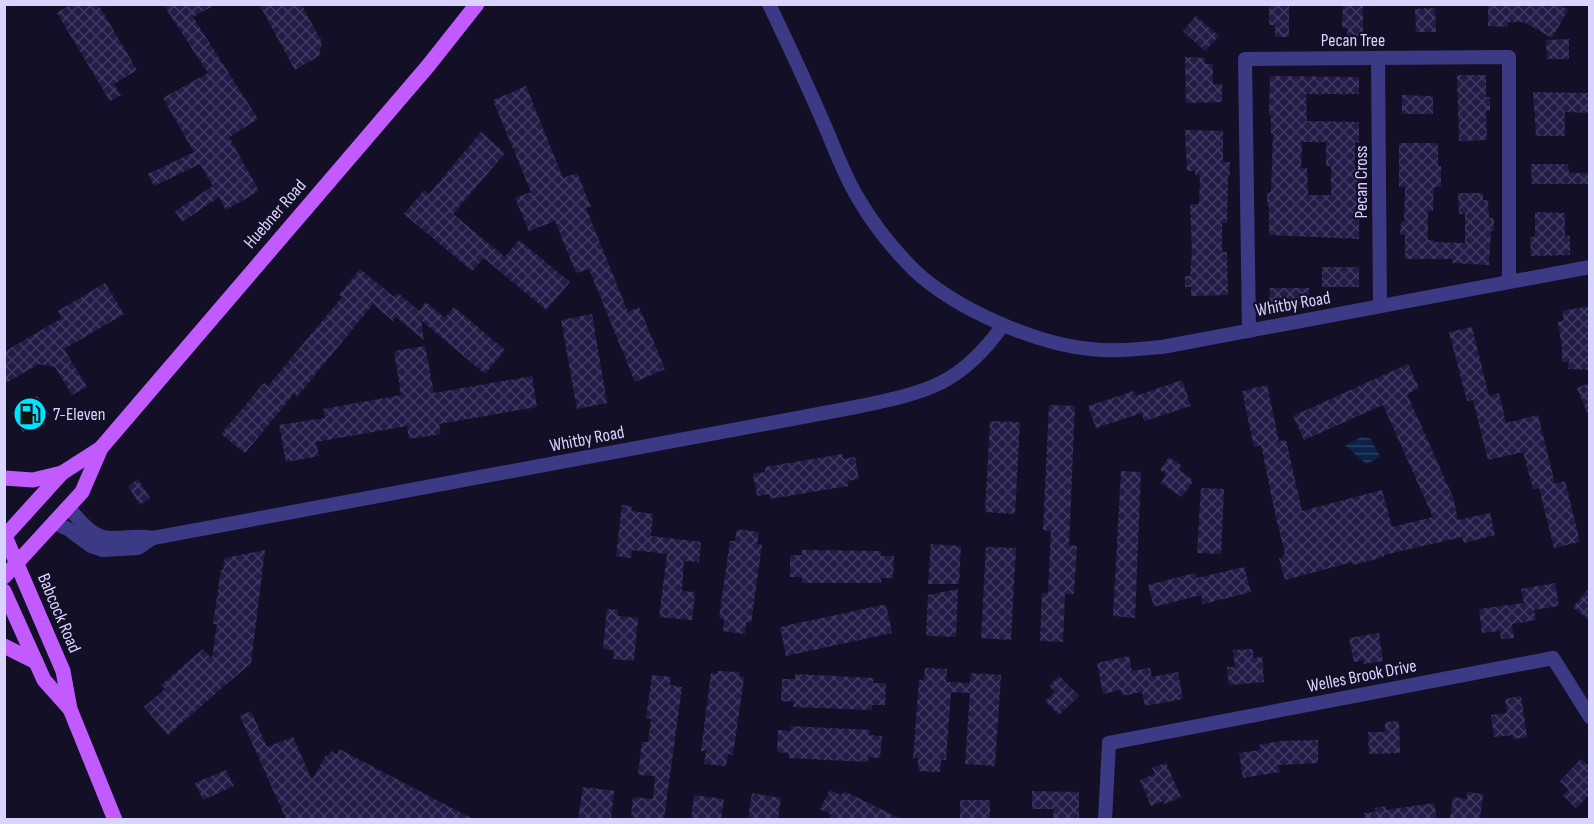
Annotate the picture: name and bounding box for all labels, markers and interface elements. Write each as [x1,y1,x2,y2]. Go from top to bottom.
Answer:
street label: Pecan Tree [1321,30,1385,51]
street label: Pecan Cross [1351,145,1372,219]
street label: Huebner Road [239,175,311,253]
street label: Whitby Road [1254,287,1332,321]
fuel station icon: 7-Eleven [12,396,48,432]
place label: 7-Eleven [53,404,106,425]
street label: Whitby Road [548,422,626,456]
street label: Babcock Road [33,570,85,656]
street label: Welles Brook Drive [1306,655,1418,697]

